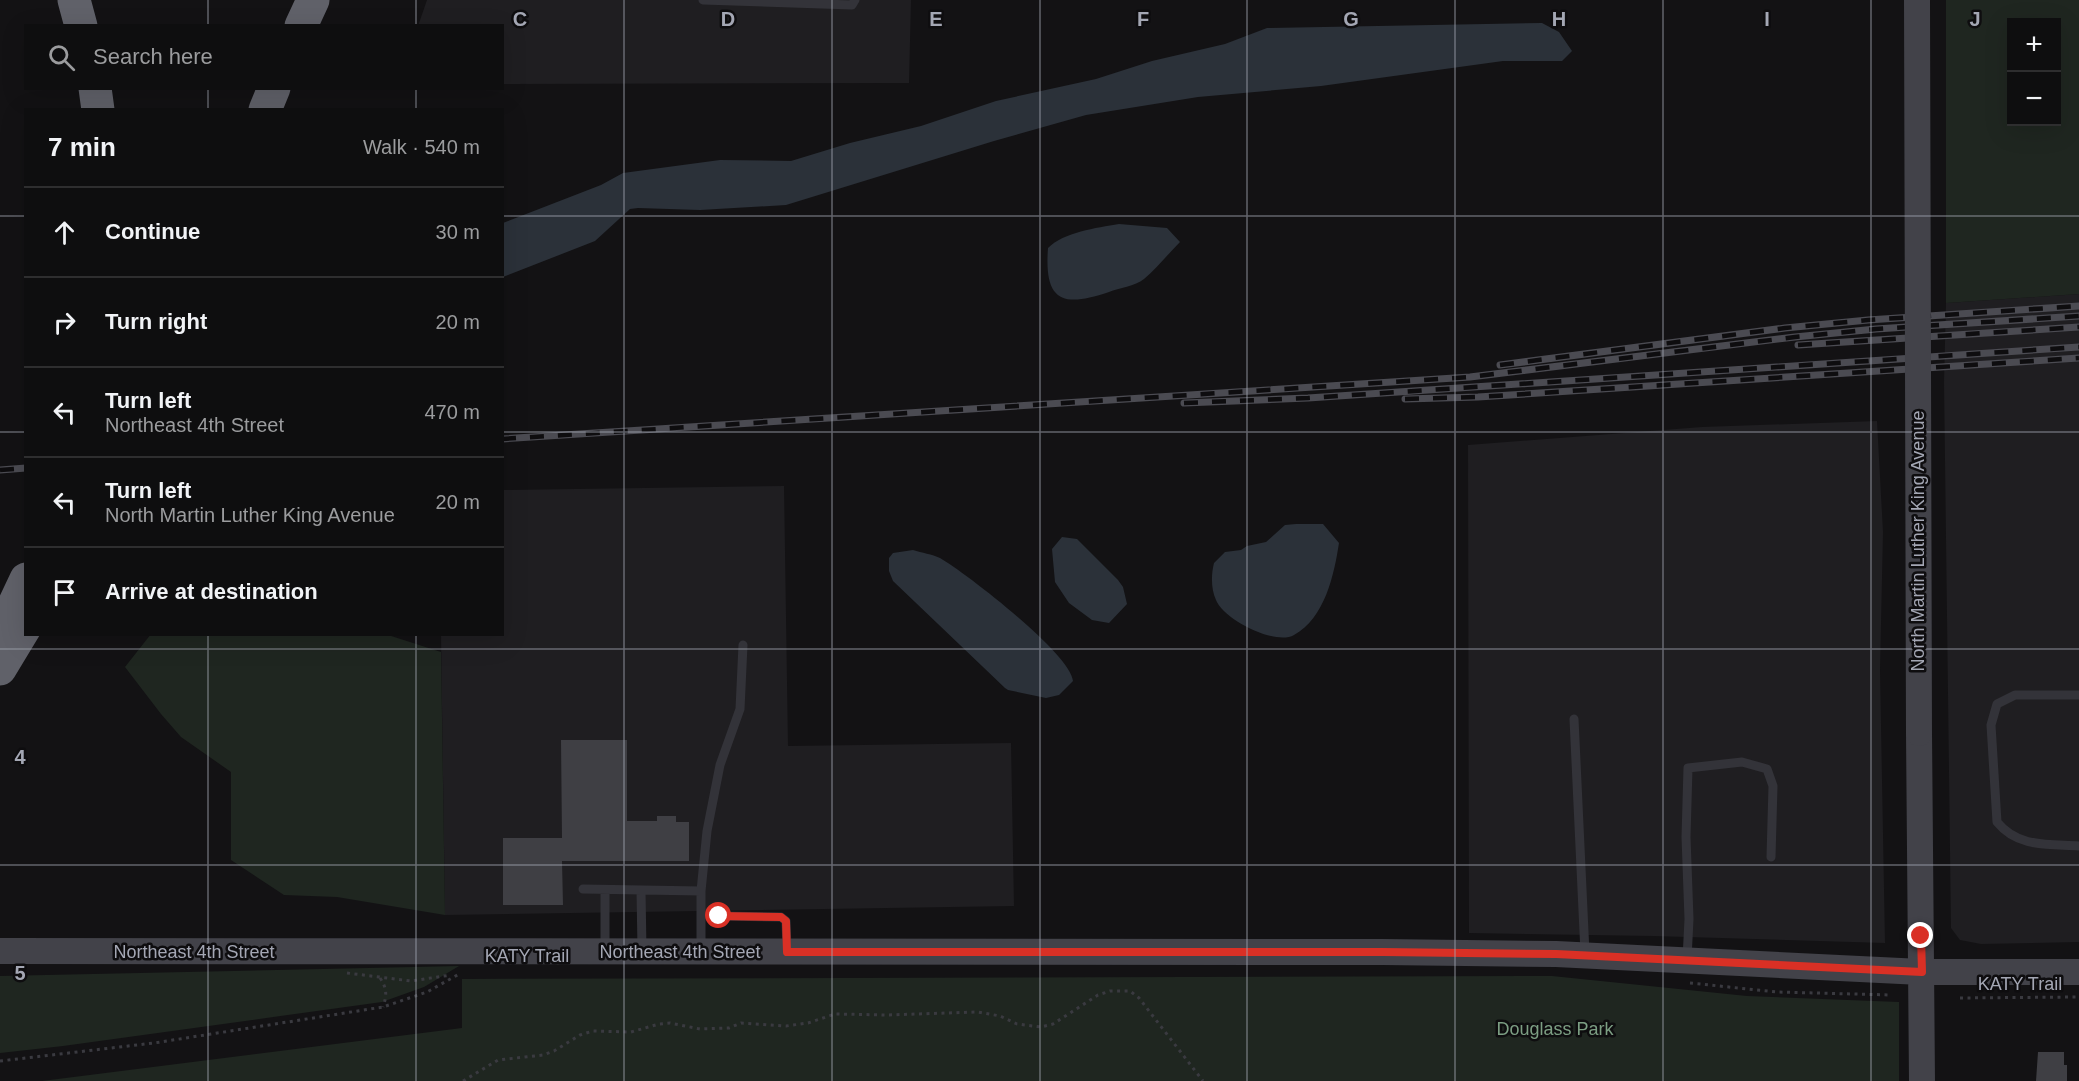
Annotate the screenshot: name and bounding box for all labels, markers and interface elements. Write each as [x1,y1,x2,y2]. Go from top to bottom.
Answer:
text: C [513,8,527,30]
text: D [721,8,735,30]
text: E [929,8,943,30]
text: F [1137,8,1149,30]
text: G [1343,8,1359,30]
text: H [1552,8,1566,30]
text: I [1764,8,1770,30]
text: J [1969,8,1981,30]
map controls [2007,18,2061,126]
button: + [2007,18,2061,72]
search box [24,24,504,90]
icon: search [45,41,78,74]
text: Search here [93,44,213,69]
button: − [2007,72,2061,126]
text: 7 min [48,132,116,162]
text: Walk · 540 m [363,136,480,158]
icon: ahead [48,216,81,249]
text: Continue [105,219,200,244]
text: 30 m [436,221,480,243]
icon: right [48,306,81,339]
text: Turn right [105,309,207,334]
text: 20 m [436,311,480,333]
text: Turn left [105,388,191,413]
icon: left [48,396,81,429]
text: 470 m [424,401,480,423]
street label: North Martin Luther King Avenue [1908,411,1928,671]
text: Northeast 4th Street [105,414,284,436]
text: Turn left [105,478,191,503]
icon: left [48,486,81,519]
text: 20 m [436,491,480,513]
text: North Martin Luther King Avenue [105,504,395,526]
icon: arrive [48,576,81,609]
text: Arrive at destination [105,579,318,604]
text: 4 [14,746,26,768]
route start [705,902,731,928]
route end [1907,922,1933,948]
street label: Northeast 4th Street [113,942,275,962]
street label: Northeast 4th Street [599,942,761,962]
street label: KATY Trail [485,946,569,966]
text: 5 [14,962,26,984]
street label: KATY Trail [1978,974,2062,994]
park label: Douglass Park [1496,1019,1615,1039]

